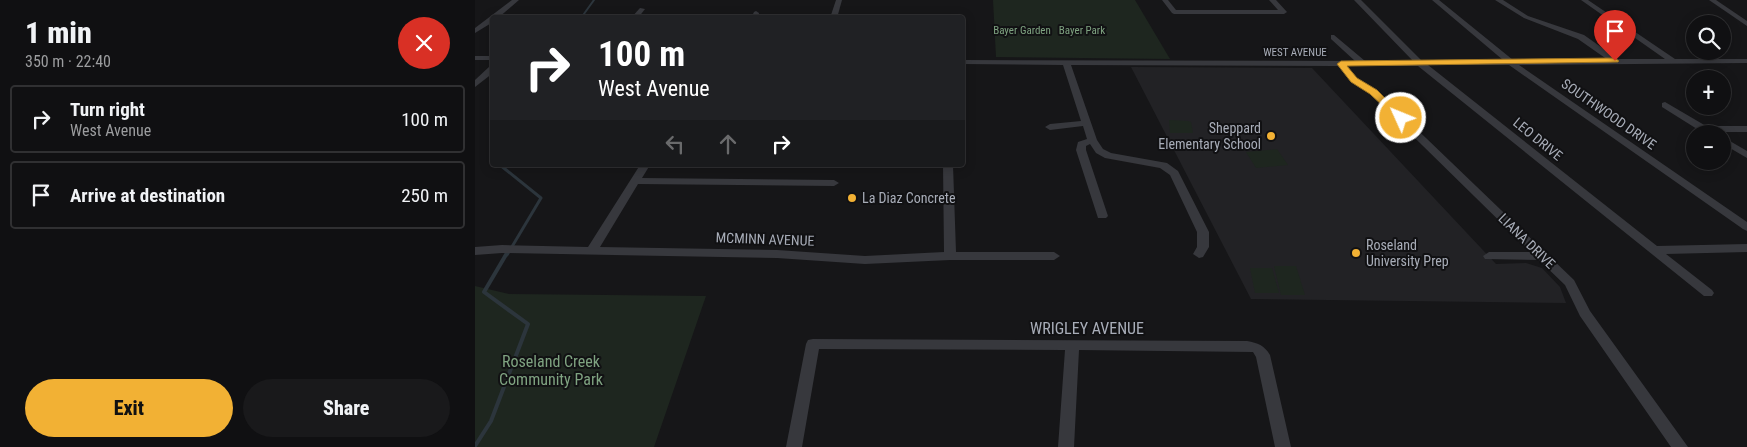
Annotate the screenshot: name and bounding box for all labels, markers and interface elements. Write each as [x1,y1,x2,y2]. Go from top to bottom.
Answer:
pin [1594,10,1636,61]
text: 1 min [25,15,92,50]
map controls [1686,15,1731,170]
button: search [1686,15,1731,60]
button: close [398,17,450,69]
icon: arrive [1601,17,1629,45]
park label: Bayer Garden [993,24,1051,37]
park label: Bayer Park [1059,24,1105,37]
text: 100 m [598,34,685,75]
icon: right [515,35,580,100]
street label: WEST AVENUE [1263,46,1327,59]
text: 350 m · 22:40 [25,52,111,71]
button: + [1686,70,1731,115]
street label: SOUTHWOOD DRIVE [1559,75,1659,153]
text: West Avenue [598,76,710,101]
position arrow [1374,91,1426,143]
text: Turn right [70,98,145,121]
icon: right [27,105,55,133]
text: 100 m [401,108,448,131]
street label: LEO DRIVE [1510,114,1566,164]
place label: Sheppard Elementary School [1158,120,1261,152]
text: West Avenue [70,121,151,140]
button: − [1686,125,1731,170]
icon: left [661,130,689,158]
icon: ahead [714,130,742,158]
icon: right [767,130,795,158]
marker: Sheppard Elementary School [1265,130,1277,142]
icon: arrive [27,181,55,209]
text: Arrive at destination [70,184,225,207]
text: 250 m [401,184,448,207]
place label: La Diaz Concrete [862,190,956,206]
marker: La Diaz Concrete [846,192,858,204]
street label: LIANA DRIVE [1495,210,1559,272]
street label: MCMINN AVENUE [715,229,815,249]
place label: Roseland University Prep [1366,237,1449,269]
marker: Roseland University Prep [1350,247,1362,259]
street label: WRIGLEY AVENUE [1030,319,1144,338]
park label: Roseland Creek Community Park [499,352,604,389]
button: Exit [25,379,233,437]
button: Share [243,379,450,437]

